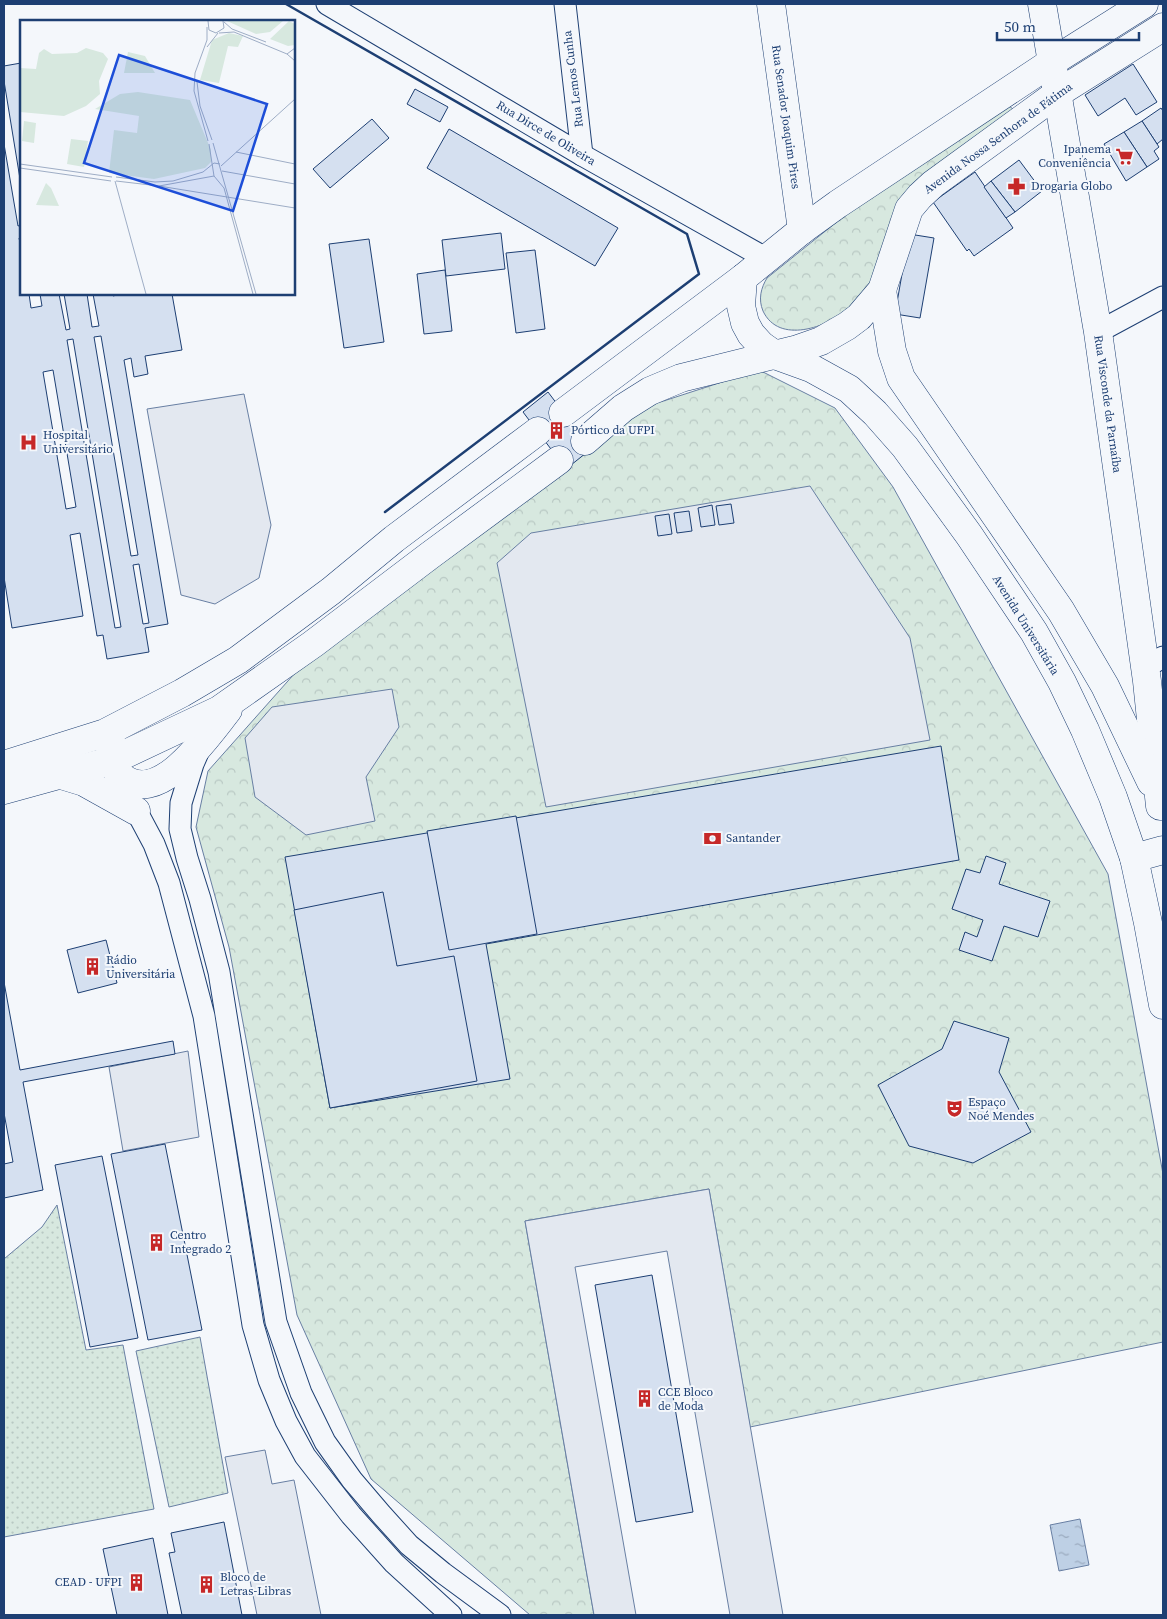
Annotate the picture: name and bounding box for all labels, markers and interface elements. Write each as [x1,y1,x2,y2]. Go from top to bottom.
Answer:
scale bar [997,10,1140,42]
text: 50 m [1004,16,1036,37]
inset map [20,20,295,295]
street label: Rua Lemos Cunha [559,29,587,128]
street label: Rua Senador Joaquim Pires [768,44,804,190]
street label: Avenida Nossa Senhora de Fátima [920,78,1076,197]
street label: Rua Dirce de Oliveira [493,97,599,169]
place label: Ipanema Conveniência [1038,141,1112,171]
supermarket icon: Ipanema Conveniência [1115,146,1135,166]
pharmacy icon: Drogaria Globo [1007,176,1027,196]
place label: Drogaria Globo [1031,178,1113,194]
street label: Rua Visconde da Parnaíba [1090,334,1126,475]
building icon: Pórtico da UFPI [547,420,567,440]
place label: Pórtico da UFPI [571,422,655,438]
place label: Hospital Universitário [43,427,113,457]
hospital icon: Hospital Universitário [19,432,39,452]
street label: Avenida Universitária [989,572,1064,679]
bank icon: Santander [702,828,722,848]
place label: Santander [726,830,781,846]
place label: Rádio Universitária [106,952,176,982]
building icon: Rádio Universitária [82,957,102,977]
place label: Espaço Noé Mendes [968,1094,1034,1124]
theatre icon: Espaço Noé Mendes [944,1099,964,1119]
place label: Centro Integrado 2 [170,1227,231,1257]
building icon: Centro Integrado 2 [146,1232,166,1252]
place label: CCE Bloco de Moda [658,1384,714,1414]
building icon: CCE Bloco de Moda [634,1389,654,1409]
place label: Bloco de Letras-Libras [220,1569,291,1599]
building icon: CEAD - UFPI [126,1572,146,1592]
place label: CEAD - UFPI [55,1574,122,1590]
building icon: Bloco de Letras-Libras [196,1574,216,1594]

